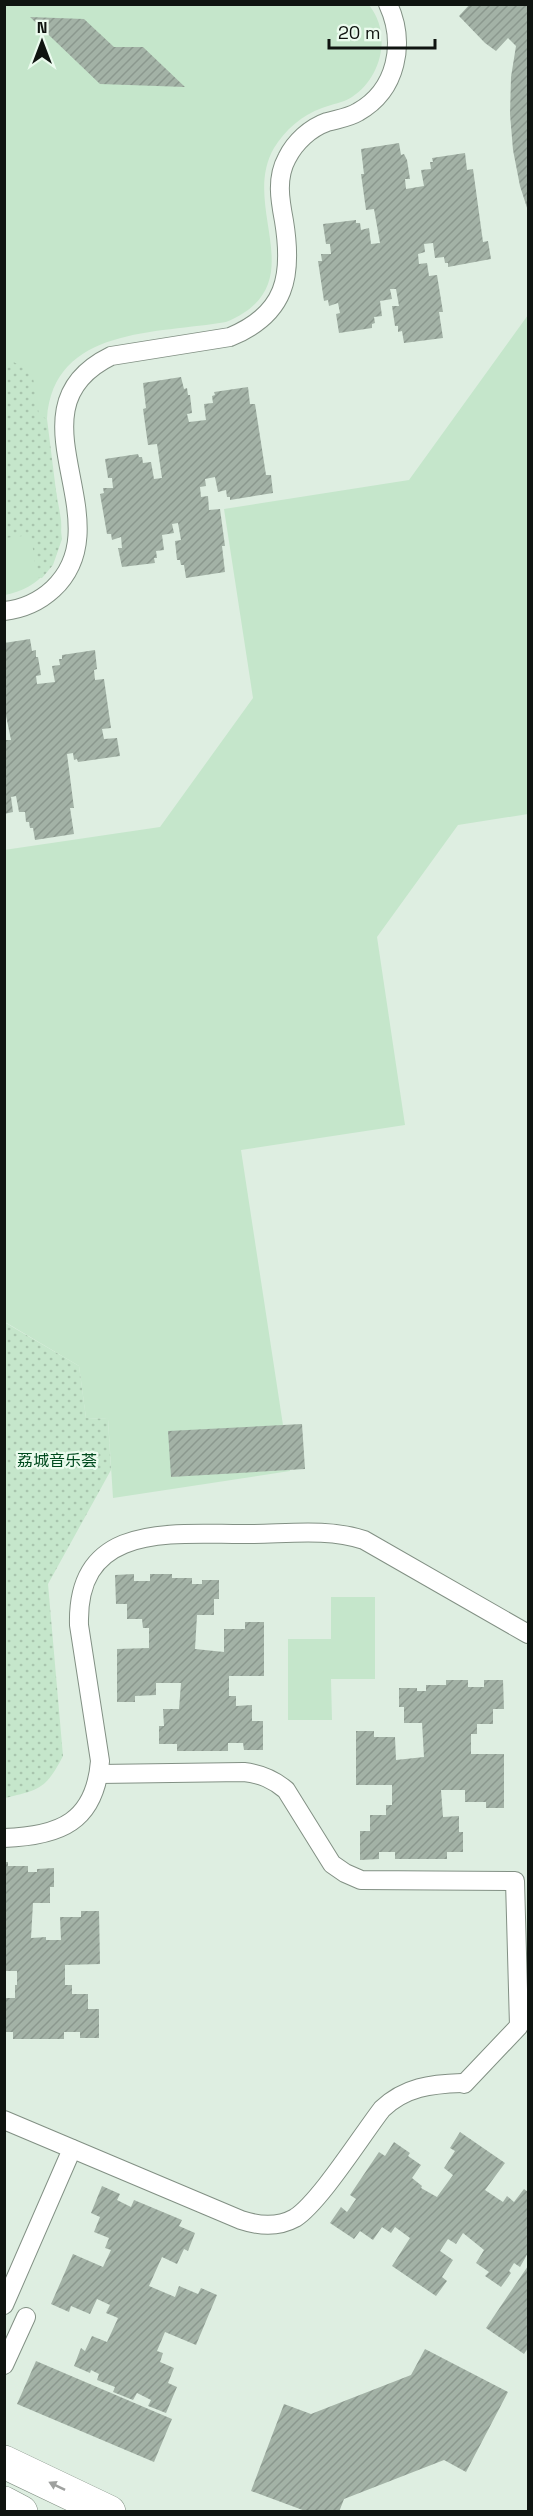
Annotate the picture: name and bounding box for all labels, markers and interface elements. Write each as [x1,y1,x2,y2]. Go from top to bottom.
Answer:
north arrow [12,12,72,72]
scale bar [329,12,436,50]
text: N [37,17,47,38]
text: 20 m [338,21,381,44]
park label: 荔城音乐荟 [17,1450,97,1471]
one-way arrow [48,2482,66,2492]

